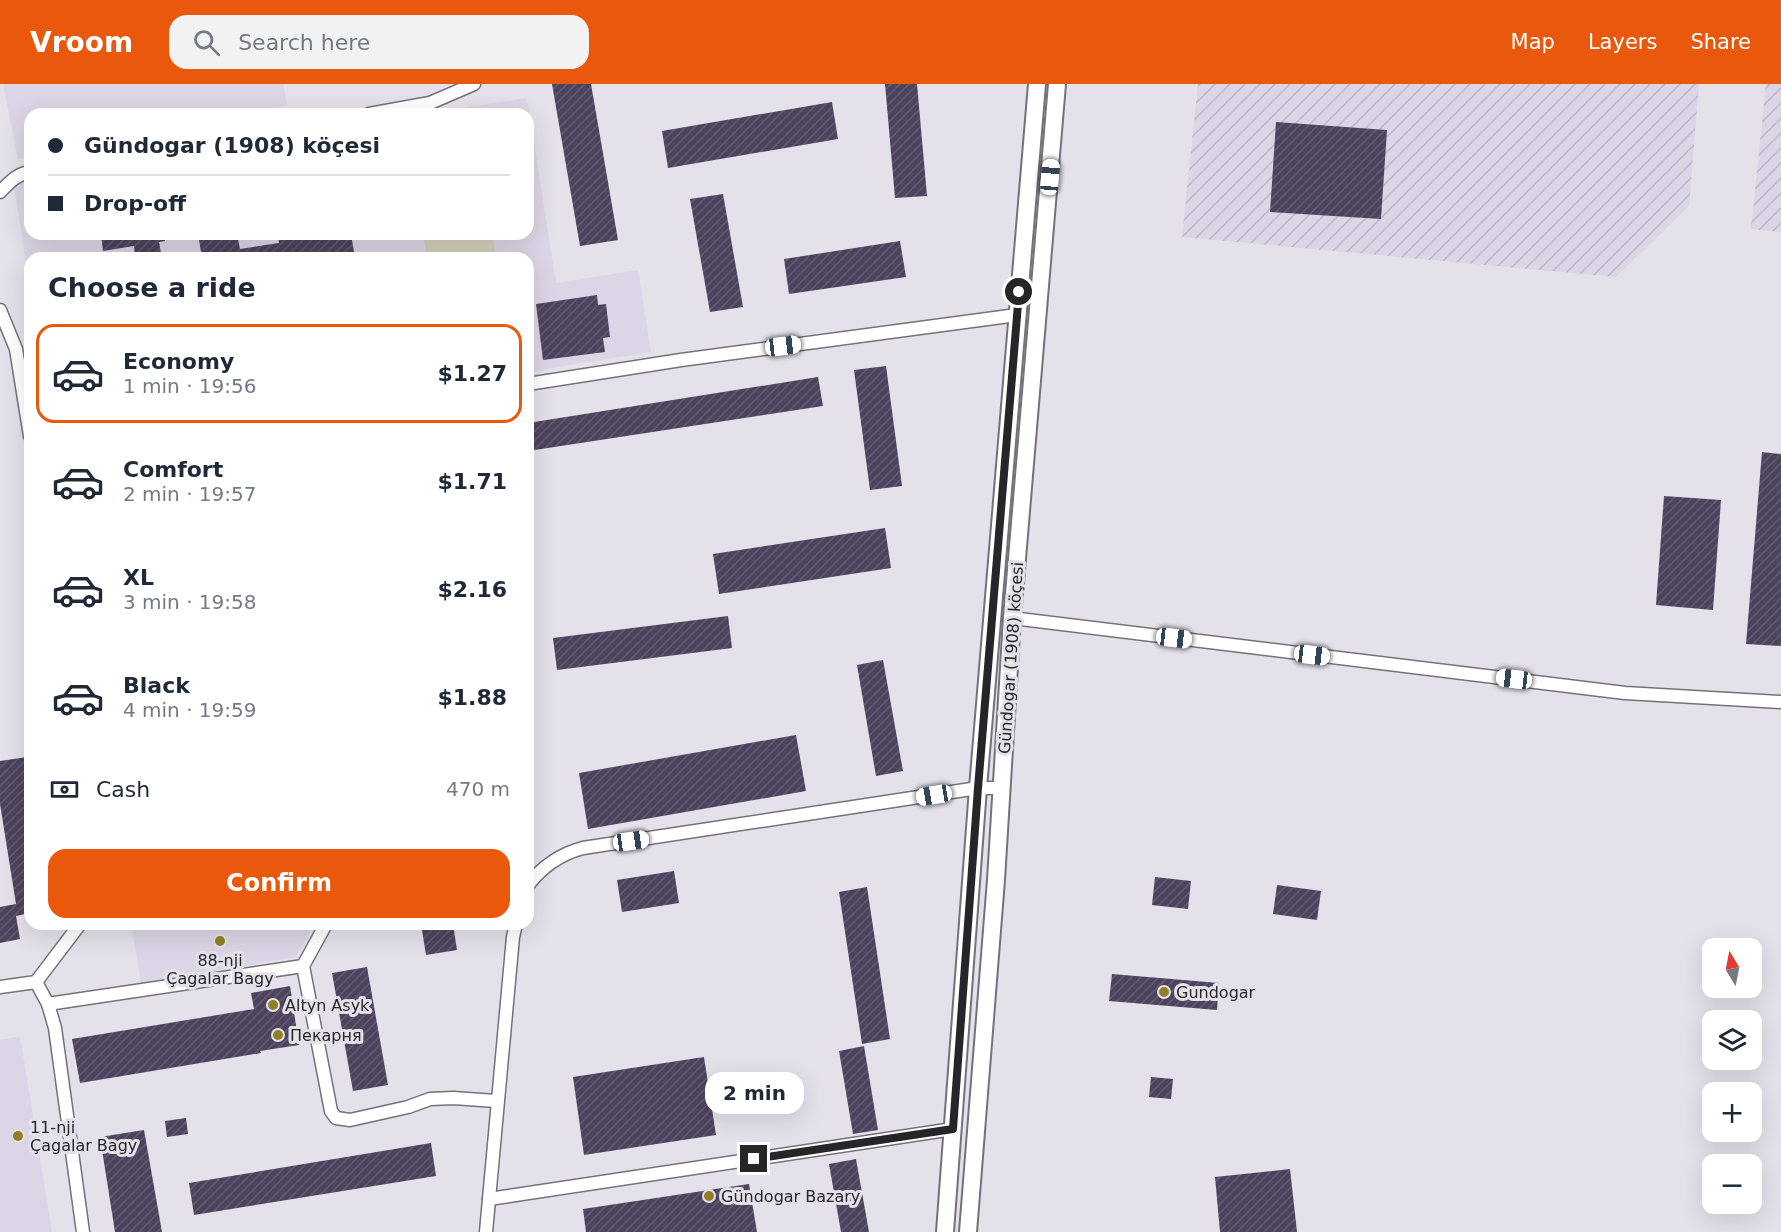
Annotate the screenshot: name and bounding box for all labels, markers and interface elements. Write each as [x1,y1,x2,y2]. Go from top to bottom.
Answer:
search box [169,15,589,69]
text: Vroom [30,26,133,59]
icon: search [190,26,223,59]
text: Search here [238,30,370,55]
text: Map [1511,30,1555,54]
text: Layers [1588,30,1657,54]
text: Share [1690,30,1751,54]
text: Gündogar (1908) köçesi [84,133,380,158]
car [1039,158,1061,196]
text: Drop-off [84,191,186,216]
text: Choose a ride [48,272,256,303]
route start [1005,278,1032,305]
car [764,335,802,357]
icon: car [51,347,105,401]
text: Economy [123,349,234,374]
text: $1.27 [437,361,507,386]
text: 1 min · 19:56 [123,374,257,398]
icon: car [51,455,105,509]
text: Comfort [123,457,223,482]
text: $1.71 [437,469,507,494]
text: 2 min · 19:57 [123,482,257,506]
street label: Gündogar (1908) köçesi [995,561,1027,755]
icon: car [51,563,105,617]
text: XL [123,565,154,590]
text: $2.16 [437,577,507,602]
text: 3 min · 19:58 [123,590,257,614]
car [1155,627,1193,649]
car [1293,644,1331,666]
car [1495,668,1533,690]
icon: car [51,671,105,725]
text: Black [123,673,190,698]
text: $1.88 [437,685,507,710]
text: 4 min · 19:59 [123,698,257,722]
icon: cash [48,773,81,806]
text: Cash [96,777,150,802]
text: 470 m [446,777,510,801]
car [915,783,953,807]
car [612,830,650,852]
button: Confirm [48,849,510,918]
marker: 88-nji Çagalar Bagy [213,934,227,948]
north arrow [1702,938,1762,998]
map controls [1702,938,1762,1214]
place label: 88-nji Çagalar Bagy [166,951,274,988]
place label: Gundogar [1176,983,1256,1002]
marker: Gundogar [1157,985,1171,999]
place label: Altyn Asyk [285,996,370,1015]
marker: Altyn Asyk [266,998,280,1012]
button: layers [1702,1010,1762,1070]
place label: Пекарня [290,1026,362,1045]
marker: Пекарня [271,1028,285,1042]
callout: 2 min [704,1072,804,1114]
text: 2 min [723,1081,786,1105]
button: + [1702,1082,1762,1142]
place label: 11-nji Çagalar Bagy [30,1118,137,1155]
marker: 11-nji Çagalar Bagy [11,1129,25,1143]
route end [740,1145,767,1172]
button: − [1702,1154,1762,1214]
place label: Gündogar Bazary [721,1187,860,1206]
marker: Gündogar Bazary [702,1189,716,1203]

